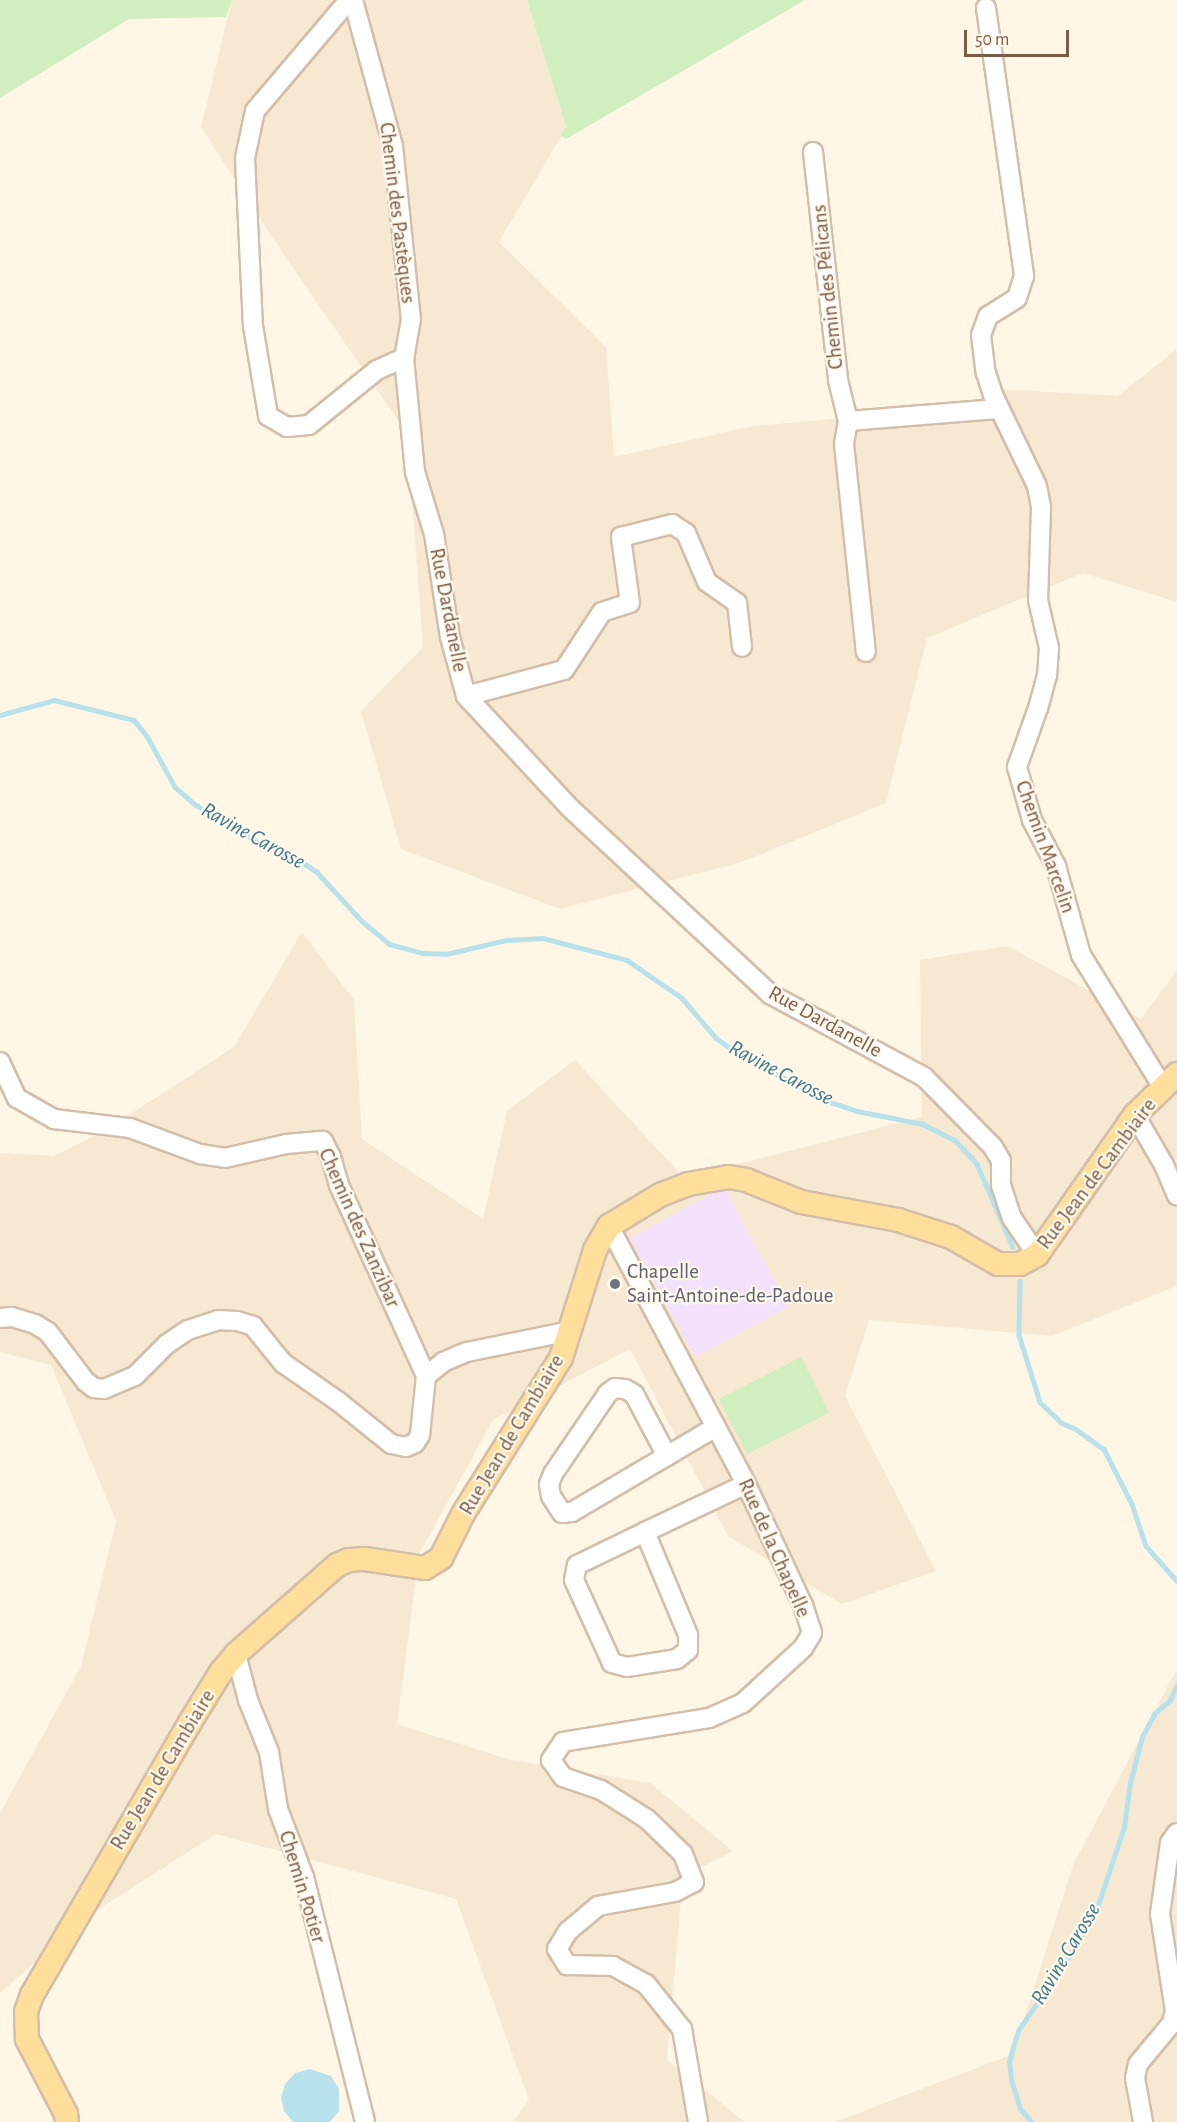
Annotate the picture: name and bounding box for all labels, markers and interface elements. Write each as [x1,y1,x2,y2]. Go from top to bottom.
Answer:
scale bar [967,18,1072,56]
text: 50 m [975,31,1009,49]
street label: Chemin des Pastèques [373,121,421,305]
street label: Chemin des Pélicans [807,203,849,371]
street label: Rue Dardanelle [424,546,472,674]
street label: Chemin Marcelin [1009,777,1081,917]
water label: Ravine Carosse [197,797,309,875]
street label: Rue Dardanelle [764,980,886,1064]
water label: Ravine Carosse [724,1035,838,1111]
street label: Rue Jean de Cambiaire [1032,1093,1162,1255]
street label: Chemin des Zanzibar [313,1144,405,1312]
place label: Chapelle Saint-Antoine-de-Padoue [627,1259,833,1309]
marker: Chapelle Saint-Antoine-de-Padoue [608,1277,622,1291]
street label: Rue Jean de Cambiaire [454,1350,570,1520]
street label: Rue de la Chapelle [732,1475,816,1621]
street label: Rue Jean de Cambiaire [105,1685,221,1855]
street label: Chemin Potier [273,1828,331,1946]
water label: Ravine Carosse [1025,1898,1107,2010]

